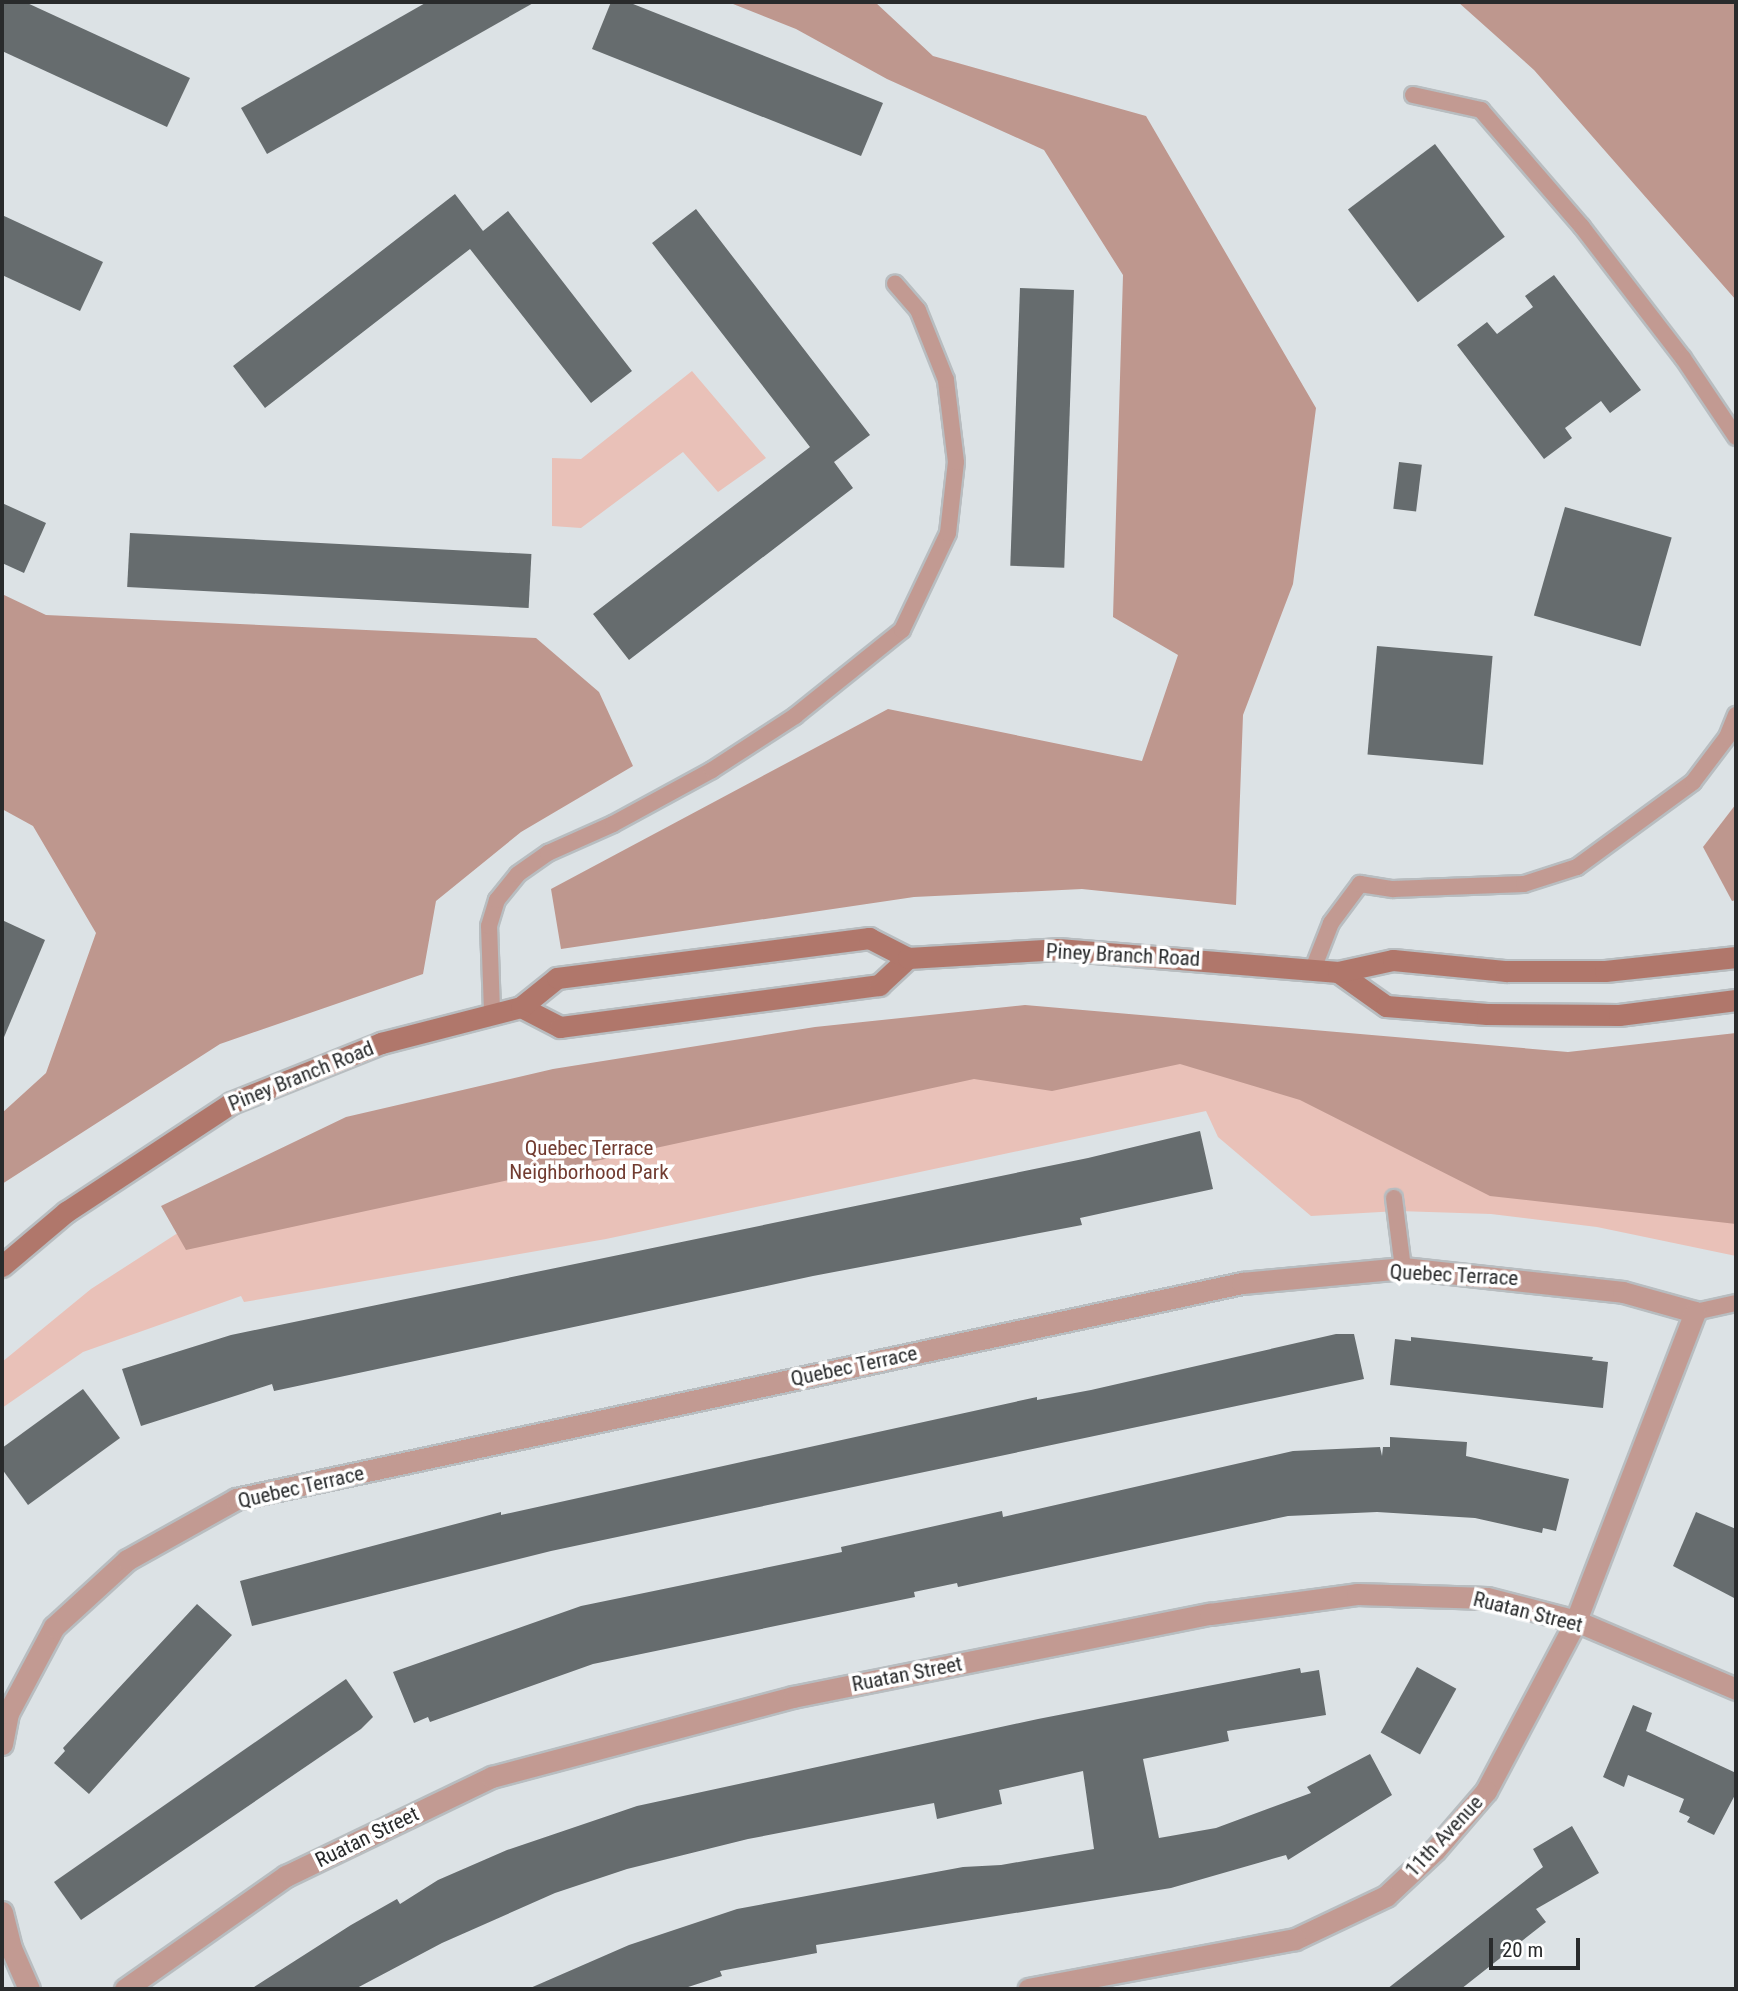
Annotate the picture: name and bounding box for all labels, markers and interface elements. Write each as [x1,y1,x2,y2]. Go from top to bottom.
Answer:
street label: Piney Branch Road [1045,938,1201,972]
street label: Piney Branch Road [225,1035,377,1117]
park label: Quebec Terrace Neighborhood Park [509,1135,669,1185]
street label: Quebec Terrace [1389,1259,1519,1291]
street label: Quebec Terrace [788,1340,920,1392]
street label: Quebec Terrace [235,1460,367,1514]
street label: Ruatan Street [1471,1586,1585,1638]
street label: Ruatan Street [850,1651,964,1697]
street label: 11th Avenue [1400,1790,1488,1882]
street label: Ruatan Street [311,1801,423,1873]
scale bar [1493,1924,1584,1968]
text: 20 m [1502,1938,1543,1962]

